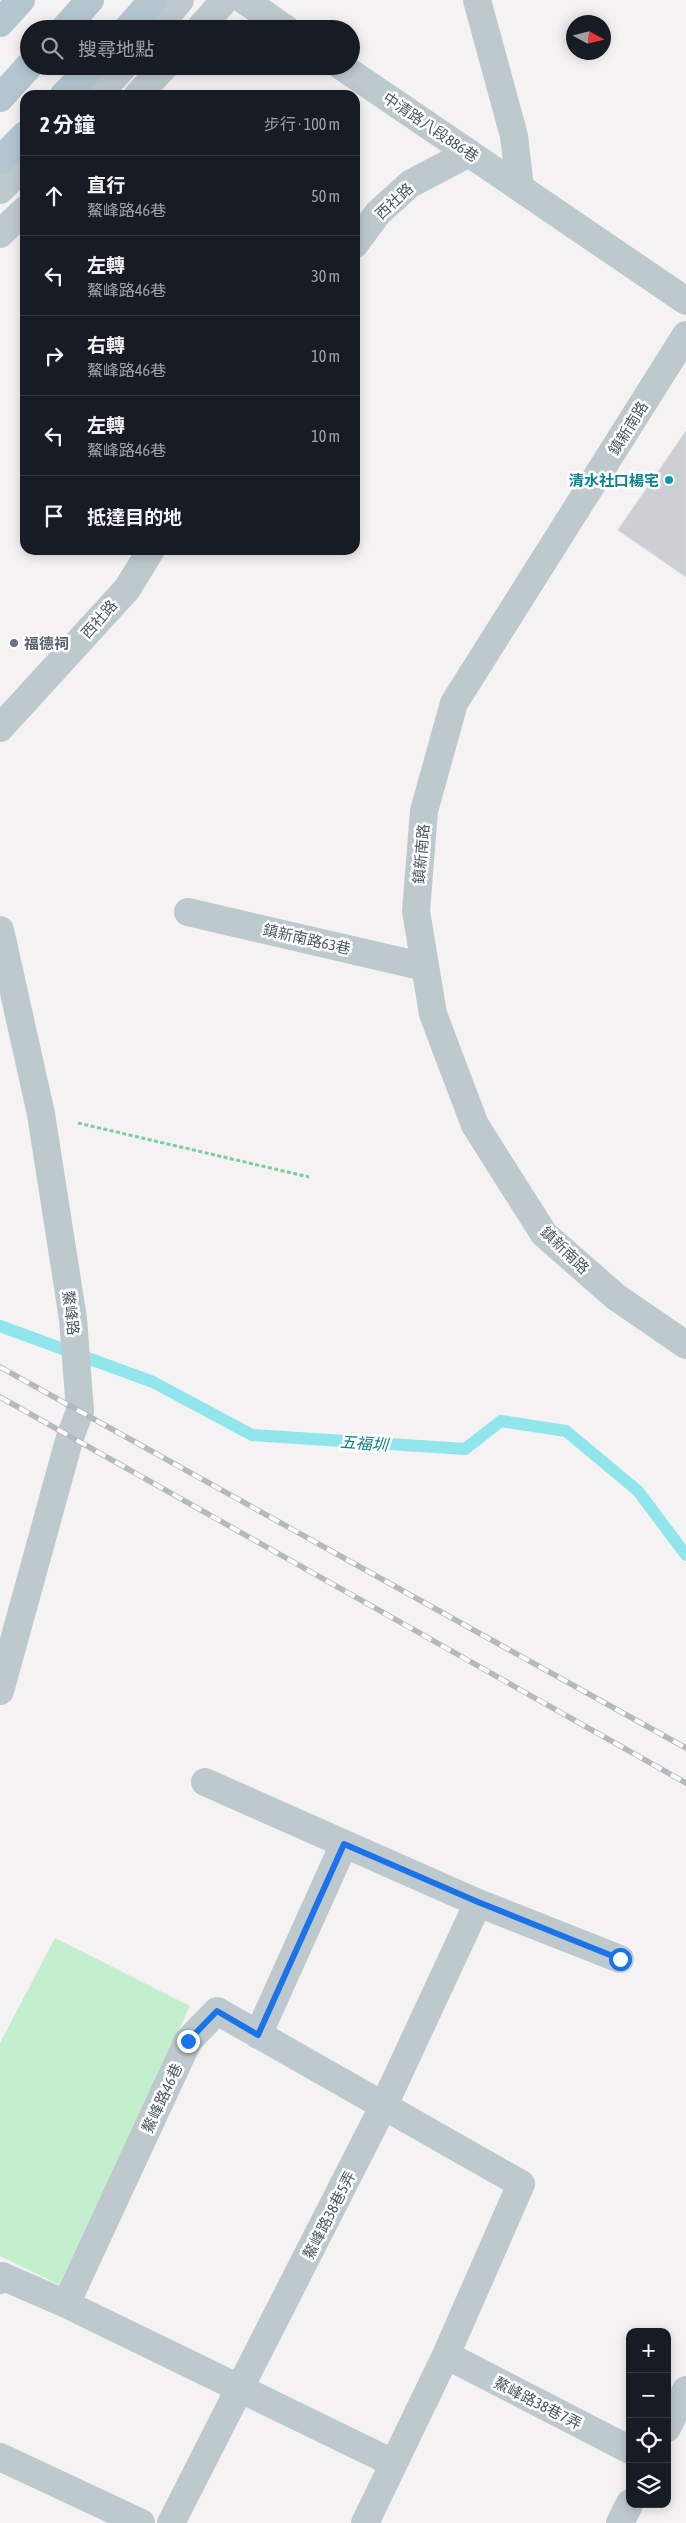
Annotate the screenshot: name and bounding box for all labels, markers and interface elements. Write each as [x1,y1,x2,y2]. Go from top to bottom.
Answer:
north arrow [566,15,611,60]
search box [20,20,360,75]
icon: search [38,34,66,62]
text: 搜尋地點 [78,38,154,60]
street label: 中清路八段886巷 [380,89,482,165]
text: 2 分鐘 [40,112,95,136]
text: 步行 · 100 m [264,115,340,133]
text: 直行 [87,174,125,196]
street label: 西社路 [372,179,416,223]
icon: ahead [40,182,68,210]
text: 50 m [311,187,340,205]
text: 鰲峰路46巷 [87,201,166,219]
text: 左轉 [87,254,125,276]
icon: left [40,262,68,290]
text: 30 m [311,267,340,285]
text: 鰲峰路46巷 [87,281,166,299]
text: 右轉 [87,334,125,356]
icon: right [40,342,68,370]
text: 10 m [311,347,340,365]
text: 鰲峰路46巷 [87,361,166,379]
street label: 鎮新南路 [605,398,651,458]
text: 左轉 [87,414,125,436]
icon: left [40,422,68,450]
text: 10 m [311,427,340,445]
text: 鰲峰路46巷 [87,441,166,459]
place label: 清水社口楊宅 [569,472,659,489]
marker: 清水社口楊宅 [663,474,675,486]
icon: arrive [40,502,68,530]
text: 抵達目的地 [87,506,182,528]
street label: 西社路 [78,597,120,641]
place label: 福德祠 [24,635,69,652]
marker: 福德祠 [8,637,20,649]
street label: 鎮新南路 [410,823,432,885]
street label: 鎮新南路63巷 [262,921,352,957]
street label: 鎮新南路 [538,1223,592,1277]
street label: 鰲峰路 [60,1290,82,1336]
water label: 五福圳 [339,1432,391,1454]
route start [609,1948,632,1971]
route end [177,2030,200,2053]
street label: 鰲峰路46巷 [139,2061,185,2135]
street label: 鰲峰路38巷5弄 [300,2168,358,2262]
map controls [626,2328,671,2508]
button: + [626,2328,671,2373]
button: − [626,2373,671,2418]
street label: 鰲峰路38巷7弄 [491,2374,585,2432]
button: locate [626,2418,671,2463]
button: layers [626,2463,671,2508]

